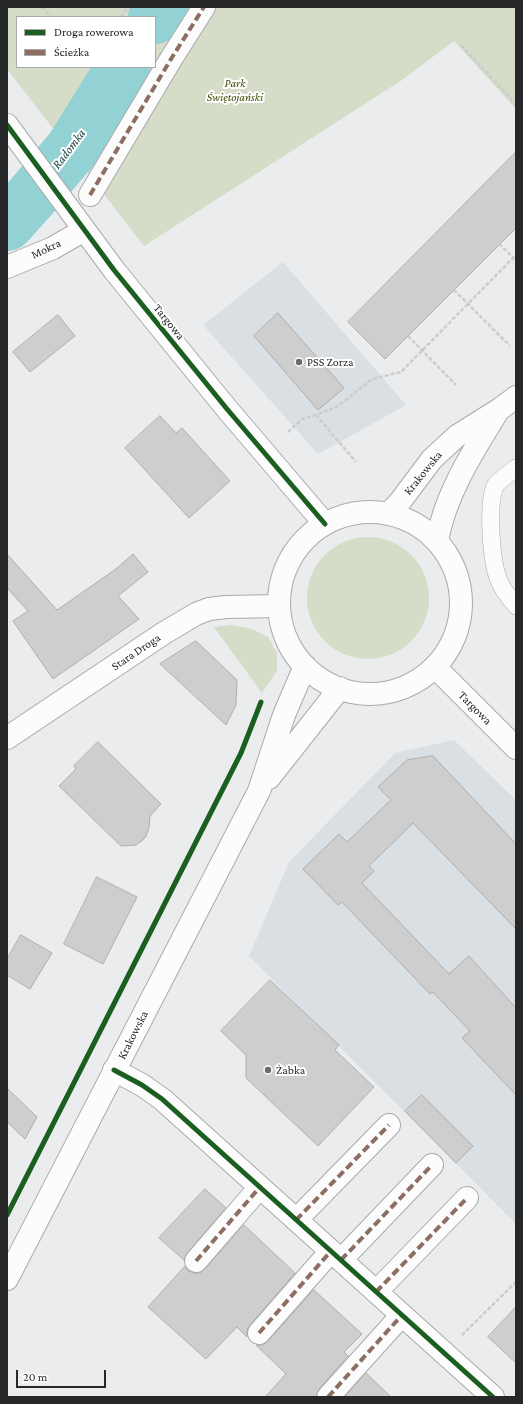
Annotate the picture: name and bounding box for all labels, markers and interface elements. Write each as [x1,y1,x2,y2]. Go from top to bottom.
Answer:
legend [16,16,156,68]
text: Droga rowerowa [54,25,134,39]
text: Ścieżka [54,45,89,59]
park label: Park Świętojański [207,76,263,104]
water label: Radomka [49,126,89,172]
street label: Mokra [29,236,63,262]
street label: Targowa [150,301,188,343]
place label: PSS Zorza [307,355,354,369]
marker: PSS Zorza [294,357,304,367]
street label: Krakowska [401,448,445,498]
street label: Stara Droga [109,630,163,674]
street label: Targowa [455,688,495,728]
street label: Krakowska [115,1008,151,1062]
place label: Żabka [276,1063,305,1077]
marker: Żabka [263,1065,273,1075]
scale bar [18,1362,108,1388]
text: 20 m [23,1370,47,1384]

